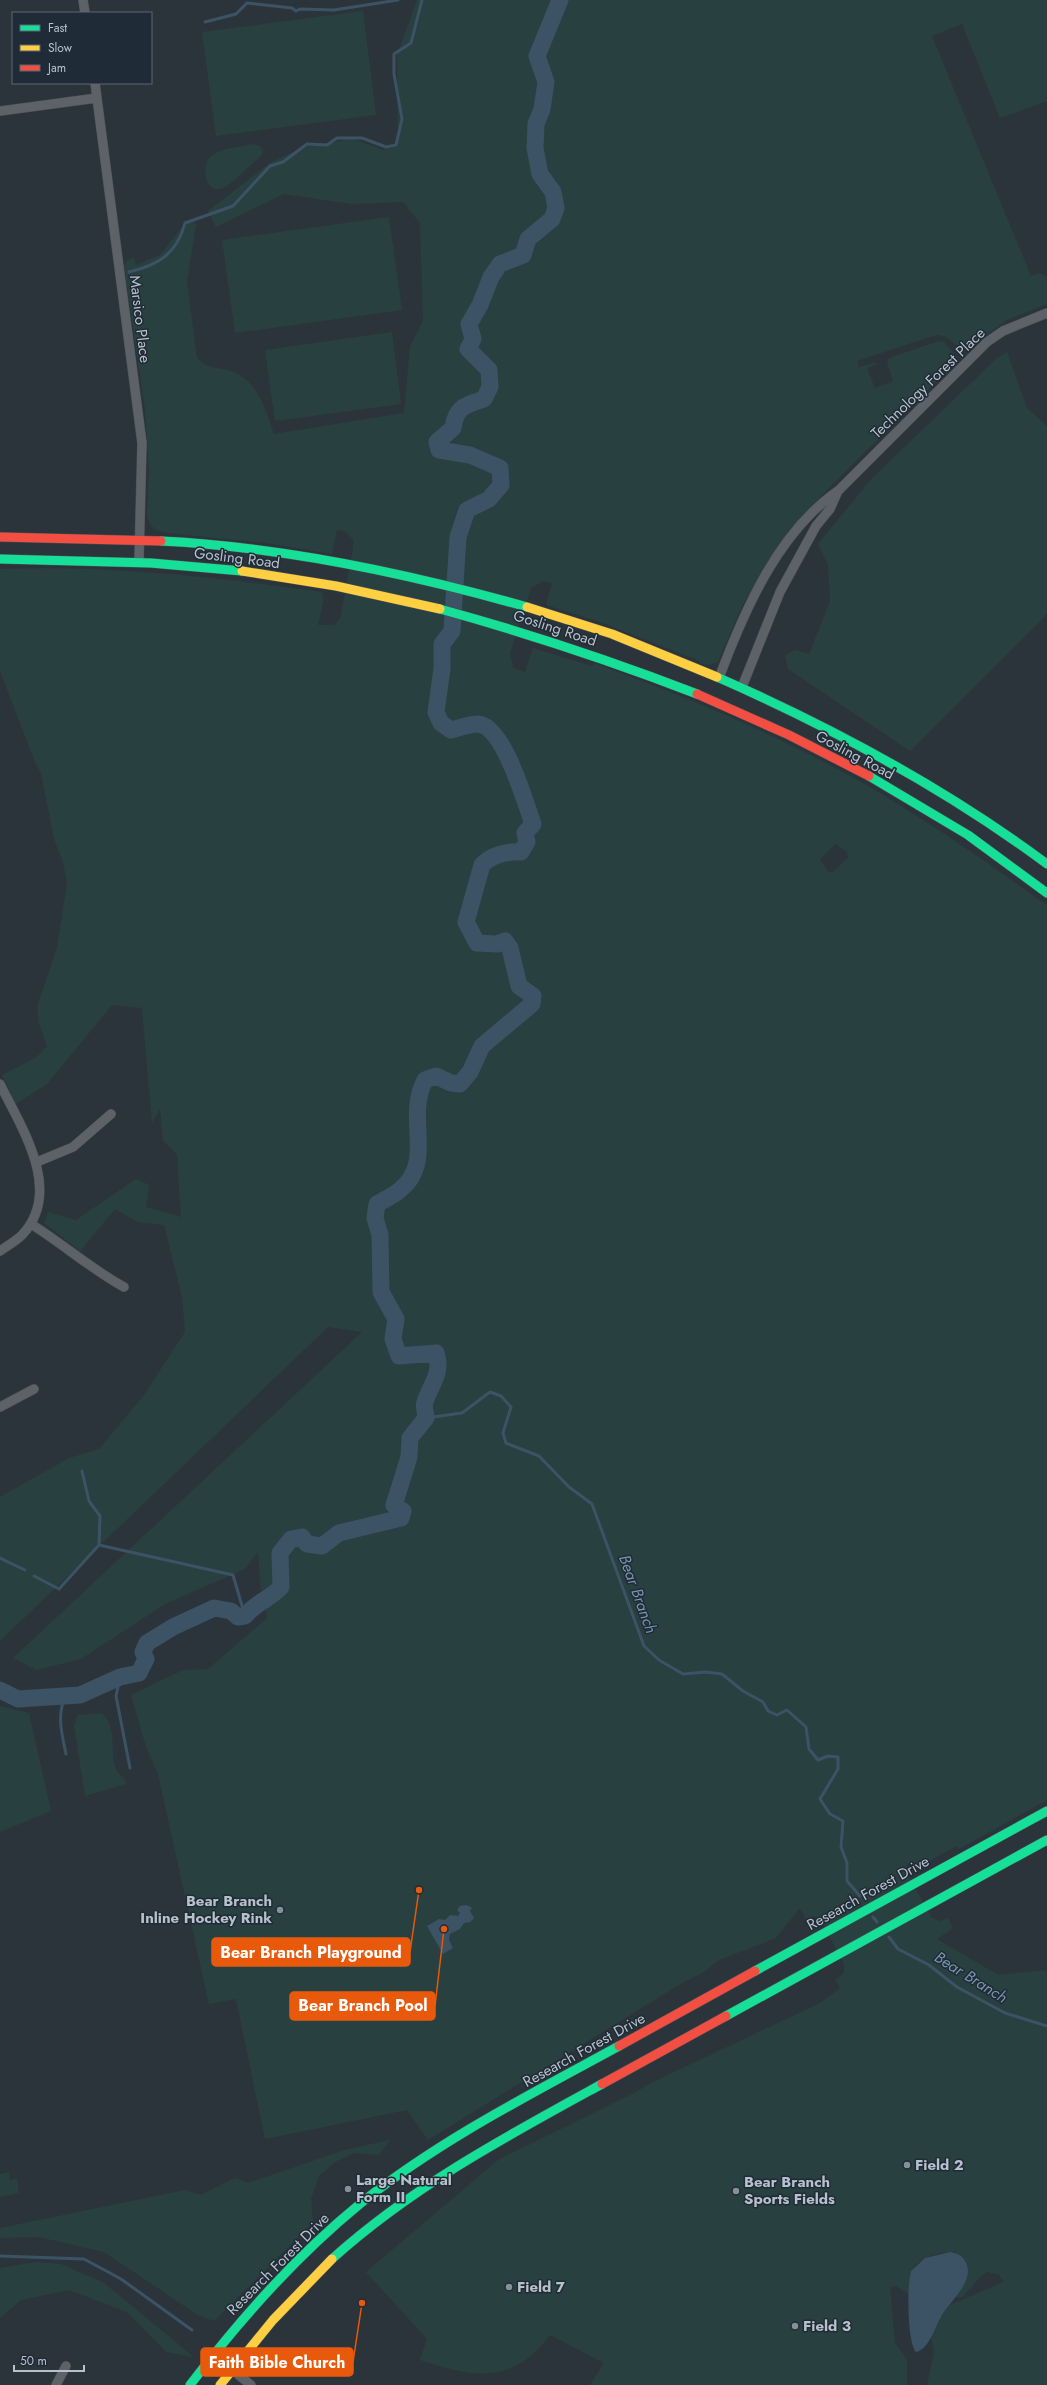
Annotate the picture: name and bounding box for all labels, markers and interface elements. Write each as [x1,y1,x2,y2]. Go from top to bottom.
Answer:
legend [12,12,152,84]
text: Fast [48,19,67,37]
text: Slow [48,39,73,57]
text: Jam [46,59,66,77]
street label: Marsico Place [124,274,156,364]
street label: Technology Forest Place [866,322,990,444]
street label: Gosling Road [193,542,281,574]
street label: Gosling Road [510,604,600,652]
street label: Gosling Road [812,725,898,785]
water label: Bear Branch [613,1551,663,1637]
street label: Research Forest Drive [803,1850,933,1936]
place label: Bear Branch Inline Hockey Rink [140,1890,272,1929]
marker: Bear Branch Inline Hockey Rink [275,1905,285,1915]
callout: Bear Branch Playground [212,1938,410,1966]
text: Bear Branch Playground [220,1941,402,1964]
water label: Bear Branch [930,1945,1012,2009]
callout: Bear Branch Pool [290,1992,435,2020]
text: Bear Branch Pool [298,1994,428,2017]
street label: Research Forest Drive [519,2007,649,2093]
place label: Field 2 [915,2154,964,2176]
marker: Field 2 [902,2160,912,2170]
place label: Large Natural Form II [356,2169,452,2208]
place label: Bear Branch Sports Fields [744,2171,835,2210]
marker: Large Natural Form II [343,2184,353,2194]
marker: Bear Branch Sports Fields [731,2186,741,2196]
street label: Research Forest Drive [222,2208,334,2320]
place label: Field 7 [517,2276,566,2298]
marker: Field 7 [504,2282,514,2292]
place label: Field 3 [803,2315,851,2337]
marker: Field 3 [790,2321,800,2331]
scale bar [14,2347,84,2373]
callout: Faith Bible Church [201,2348,353,2376]
text: Faith Bible Church [209,2351,345,2374]
text: 50 m [20,2352,47,2370]

